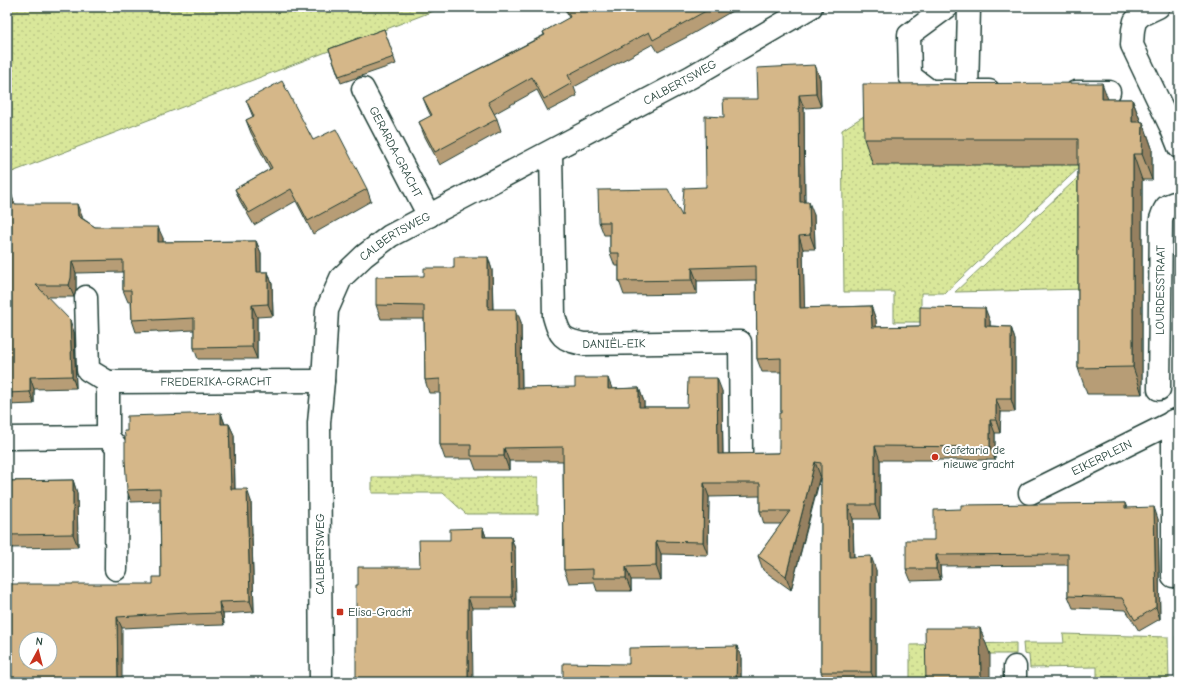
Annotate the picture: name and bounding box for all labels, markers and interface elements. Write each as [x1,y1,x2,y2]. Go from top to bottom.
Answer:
street label: CALBERTSWEG [641,56,719,108]
street label: GERARDA-GRACHT [366,104,426,201]
street label: CALBERTSWEG [356,209,433,264]
street label: LOURDESSTRAAT [1153,244,1168,335]
street label: DANIËL-EIK [582,336,646,351]
street label: FREDERIKA-GRACHT [160,374,272,389]
street label: EIKERPLEIN [1069,437,1134,478]
place label: Cafetaria de nieuwe gracht [943,443,1015,471]
marker: Cafetaria de nieuwe gracht [930,452,940,462]
street label: CALBERTSWEG [313,513,327,595]
place label: Elisa-Gracht [348,605,412,619]
marker: Elisa-Gracht [335,607,345,617]
north arrow [18,631,58,671]
text: N [35,635,44,648]

